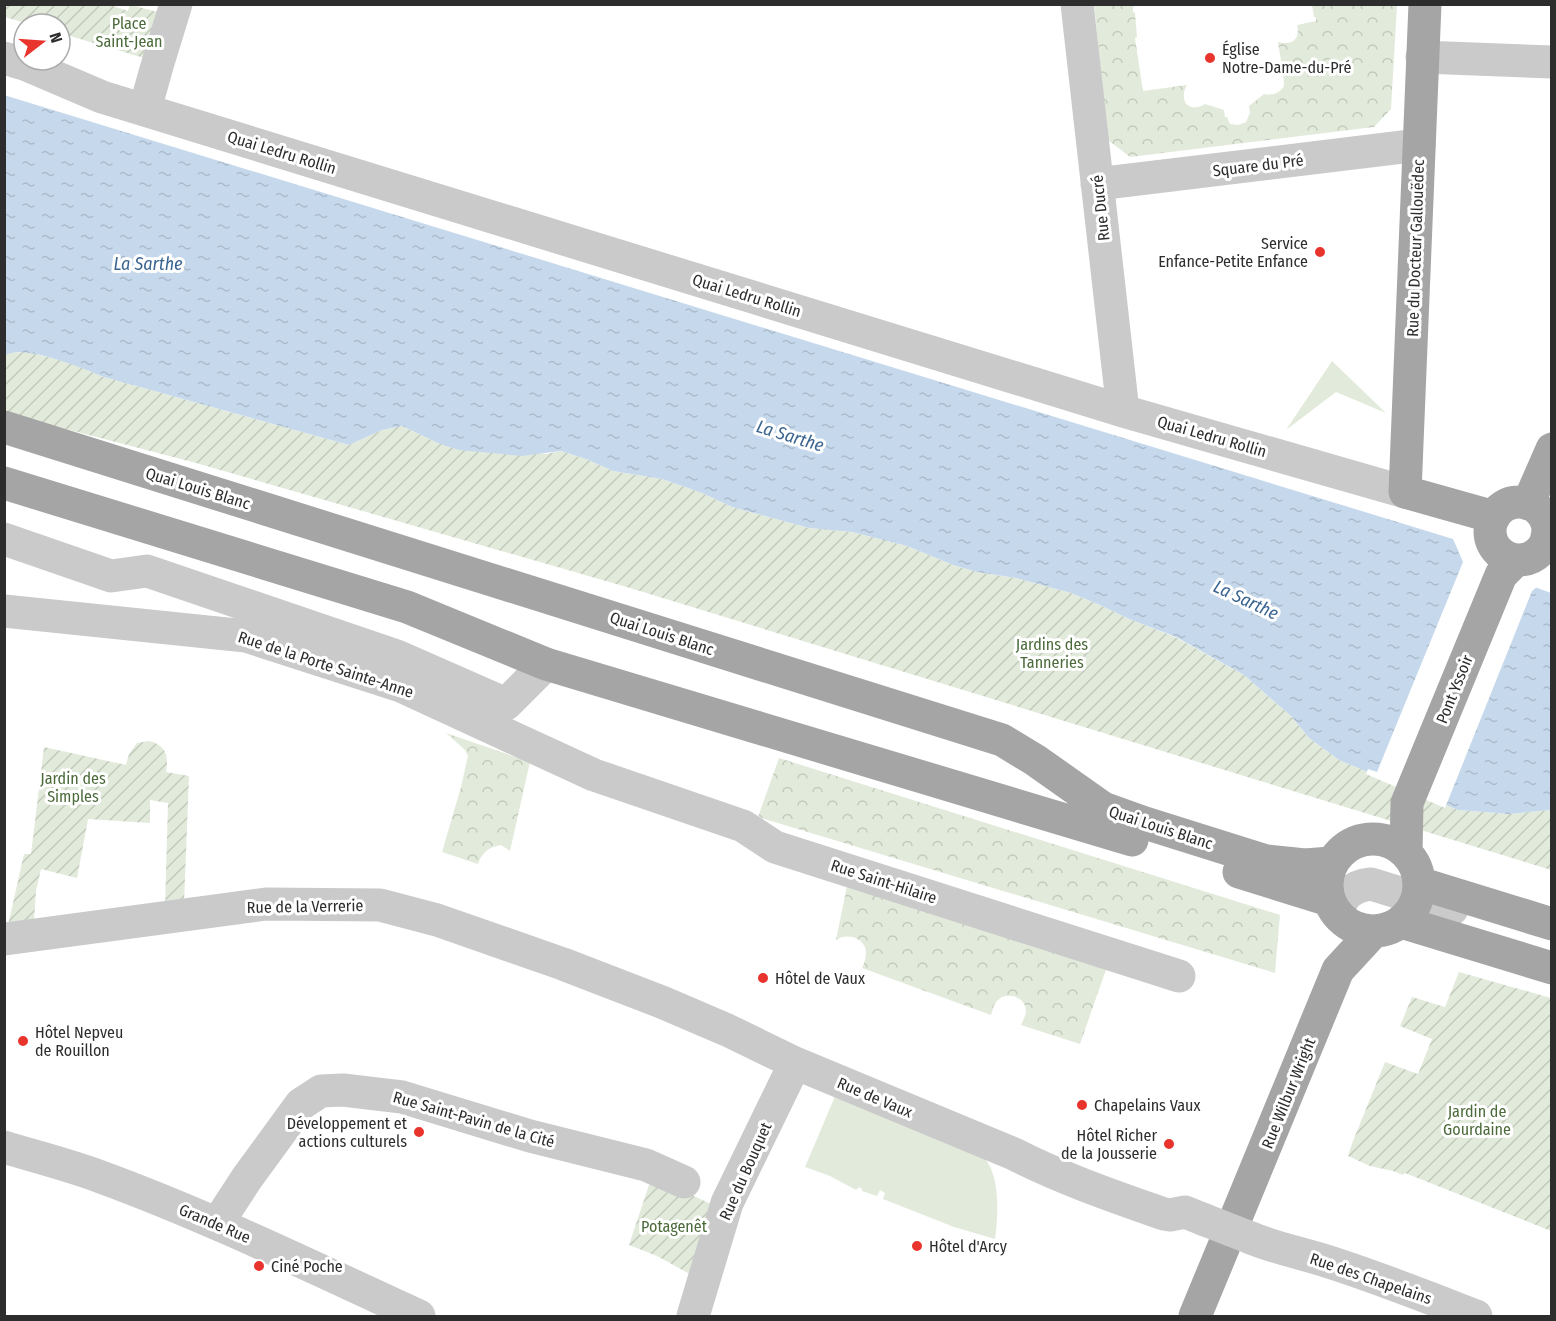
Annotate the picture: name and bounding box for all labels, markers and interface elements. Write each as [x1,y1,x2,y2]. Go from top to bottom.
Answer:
north arrow [12,12,72,72]
park label: Place Saint-Jean [96,14,163,51]
text: N [45,30,66,45]
place label: Église Notre-Dame-du-Pré [1222,40,1351,77]
marker: Église Notre-Dame-du-Pré [1203,51,1217,65]
street label: Quai Ledru Rollin [225,127,339,178]
street label: Square du Pré [1212,150,1305,180]
street label: Rue du Docteur Gallouëdec [1403,159,1428,337]
street label: Rue Ducré [1088,174,1113,242]
place label: Service Enfance-Petite Enfance [1158,234,1308,271]
marker: Service Enfance-Petite Enfance [1313,245,1327,259]
water label: La Sarthe [113,253,183,275]
street label: Quai Ledru Rollin [690,270,804,321]
street label: Quai Ledru Rollin [1155,412,1269,461]
water label: La Sarthe [754,415,827,457]
street label: Quai Louis Blanc [143,464,253,513]
water label: La Sarthe [1210,575,1282,625]
street label: Quai Louis Blanc [607,608,716,659]
street label: Rue de la Porte Sainte-Anne [236,627,416,702]
park label: Jardins des Tanneries [1016,635,1088,672]
street label: Pont Yssoir [1432,652,1477,726]
park label: Jardin des Simples [40,769,106,806]
street label: Quai Louis Blanc [1106,802,1215,853]
street label: Rue Saint-Hilaire [828,855,939,908]
street label: Rue de la Verrerie [247,896,364,917]
place label: Hôtel de Vaux [775,969,865,988]
marker: Hôtel de Vaux [756,971,770,985]
place label: Hôtel Nepveu de Rouillon [35,1023,123,1060]
marker: Hôtel Nepveu de Rouillon [16,1034,30,1048]
street label: Rue Wilbur Wright [1258,1034,1320,1151]
street label: Rue de Vaux [834,1073,915,1122]
street label: Rue Saint-Pavin de la Cité [391,1087,557,1152]
place label: Chapelains Vaux [1094,1096,1200,1115]
marker: Chapelains Vaux [1075,1098,1089,1112]
park label: Jardin de Gourdaine [1443,1102,1511,1139]
place label: Développement et actions culturels [287,1114,408,1151]
street label: Rue du Bouquet [715,1119,776,1223]
marker: Développement et actions culturels [412,1125,426,1139]
place label: Hôtel Richer de la Jousserie [1061,1126,1157,1163]
marker: Hôtel Richer de la Jousserie [1162,1137,1176,1151]
street label: Grande Rue [176,1200,253,1247]
park label: Potagenêt [641,1217,708,1236]
place label: Hôtel d'Arcy [929,1237,1008,1256]
marker: Hôtel d'Arcy [910,1239,924,1253]
street label: Rue des Chapelains [1307,1249,1434,1308]
place label: Ciné Poche [271,1257,343,1276]
marker: Ciné Poche [252,1259,266,1273]

